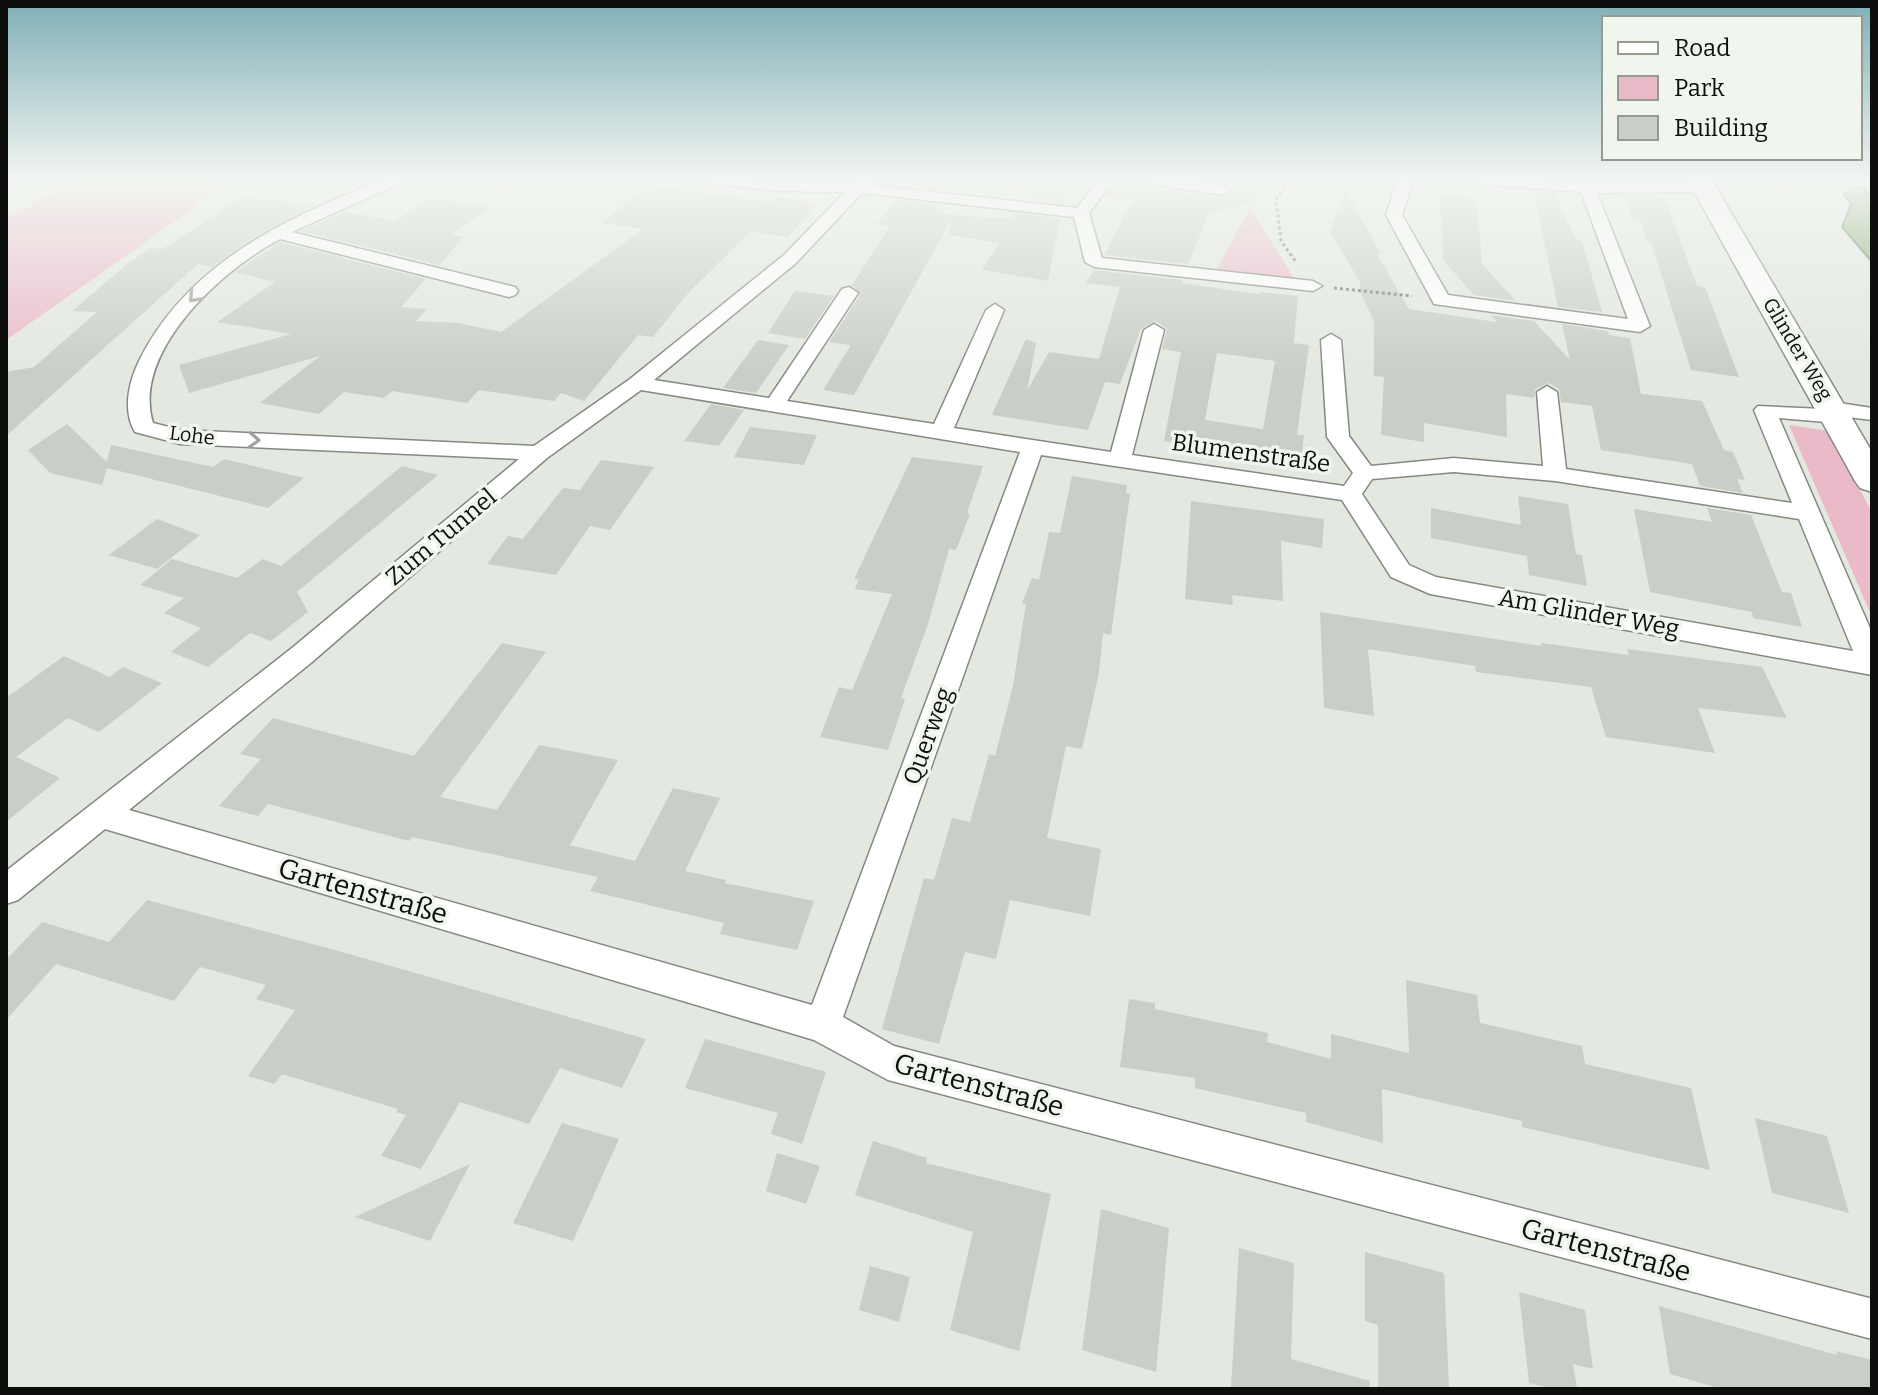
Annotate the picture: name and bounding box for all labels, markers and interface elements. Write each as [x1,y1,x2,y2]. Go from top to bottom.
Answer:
legend [1602,16,1862,160]
text: Road [1674,34,1730,62]
text: Park [1674,74,1725,102]
text: Building [1674,114,1768,142]
one-way arrow [188,288,203,302]
street label: Glinder Weg [1758,293,1838,405]
street label: Lohe [168,420,216,450]
street label: Blumenstraße [1170,428,1332,478]
one-way arrow [248,431,261,448]
street label: Zum Tunnel [380,483,502,591]
street label: Am Glinder Weg [1496,583,1682,643]
street label: Querweg [897,683,959,789]
street label: Gartenstraße [275,851,451,931]
street label: Gartenstraße [891,1046,1067,1124]
street label: Gartenstraße [1518,1211,1694,1289]

